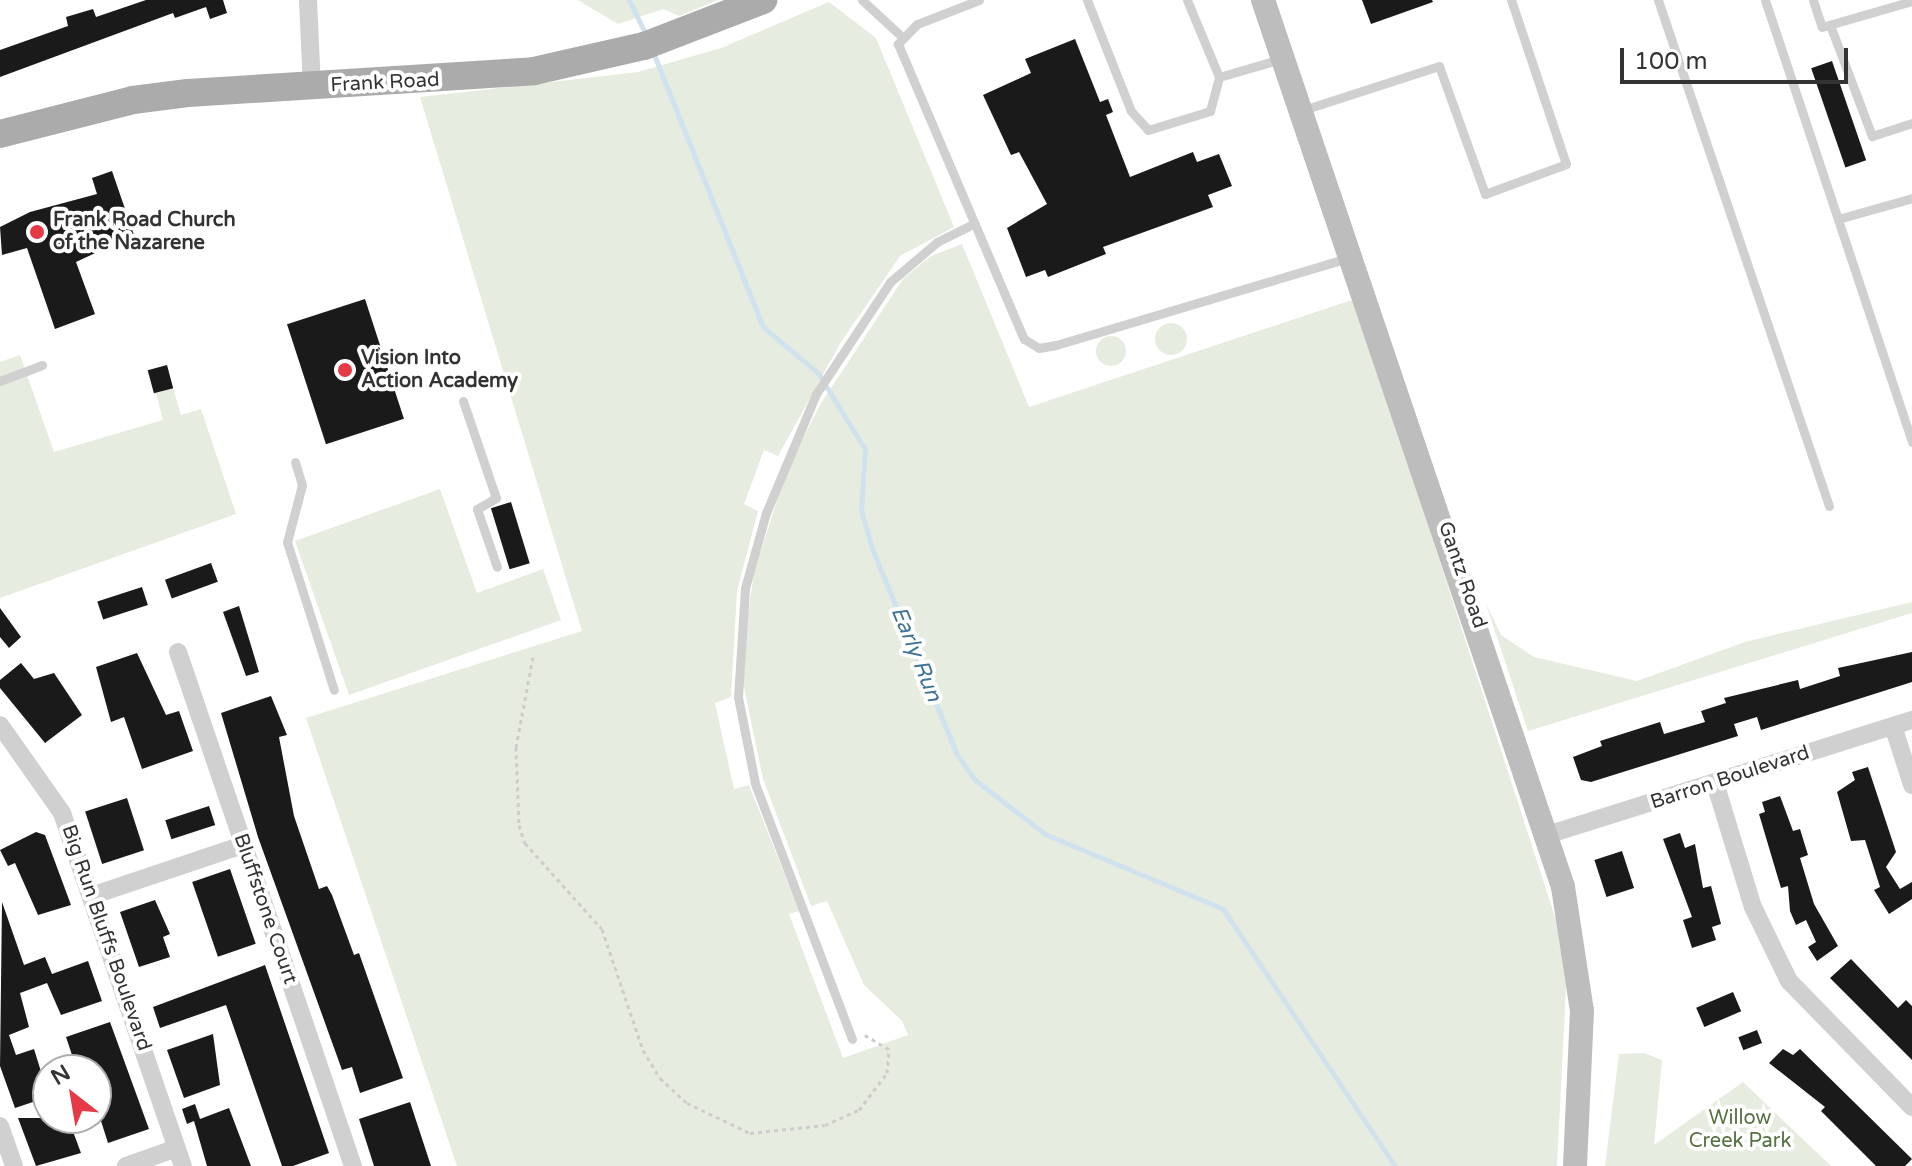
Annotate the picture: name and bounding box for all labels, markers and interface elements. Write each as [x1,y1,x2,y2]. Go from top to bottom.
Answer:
scale bar [1624,32,1852,82]
text: 100 m [1634,47,1708,76]
street label: Frank Road [330,68,440,98]
place label: Frank Road Church of the Nazarene [53,208,236,255]
marker: Frank Road Church of the Nazarene [28,223,46,241]
place label: Vision Into Action Academy [361,346,518,393]
marker: Vision Into Action Academy [336,361,354,379]
street label: Gantz Road [1433,518,1491,632]
water label: Early Run [885,603,947,705]
street label: Barron Boulevard [1648,741,1812,815]
street label: Big Run Bluffs Boulevard [56,822,156,1054]
street label: Bluffstone Court [228,831,302,987]
north arrow [32,1054,112,1134]
text: N [46,1059,75,1091]
park label: Willow Creek Park [1689,1106,1791,1153]

